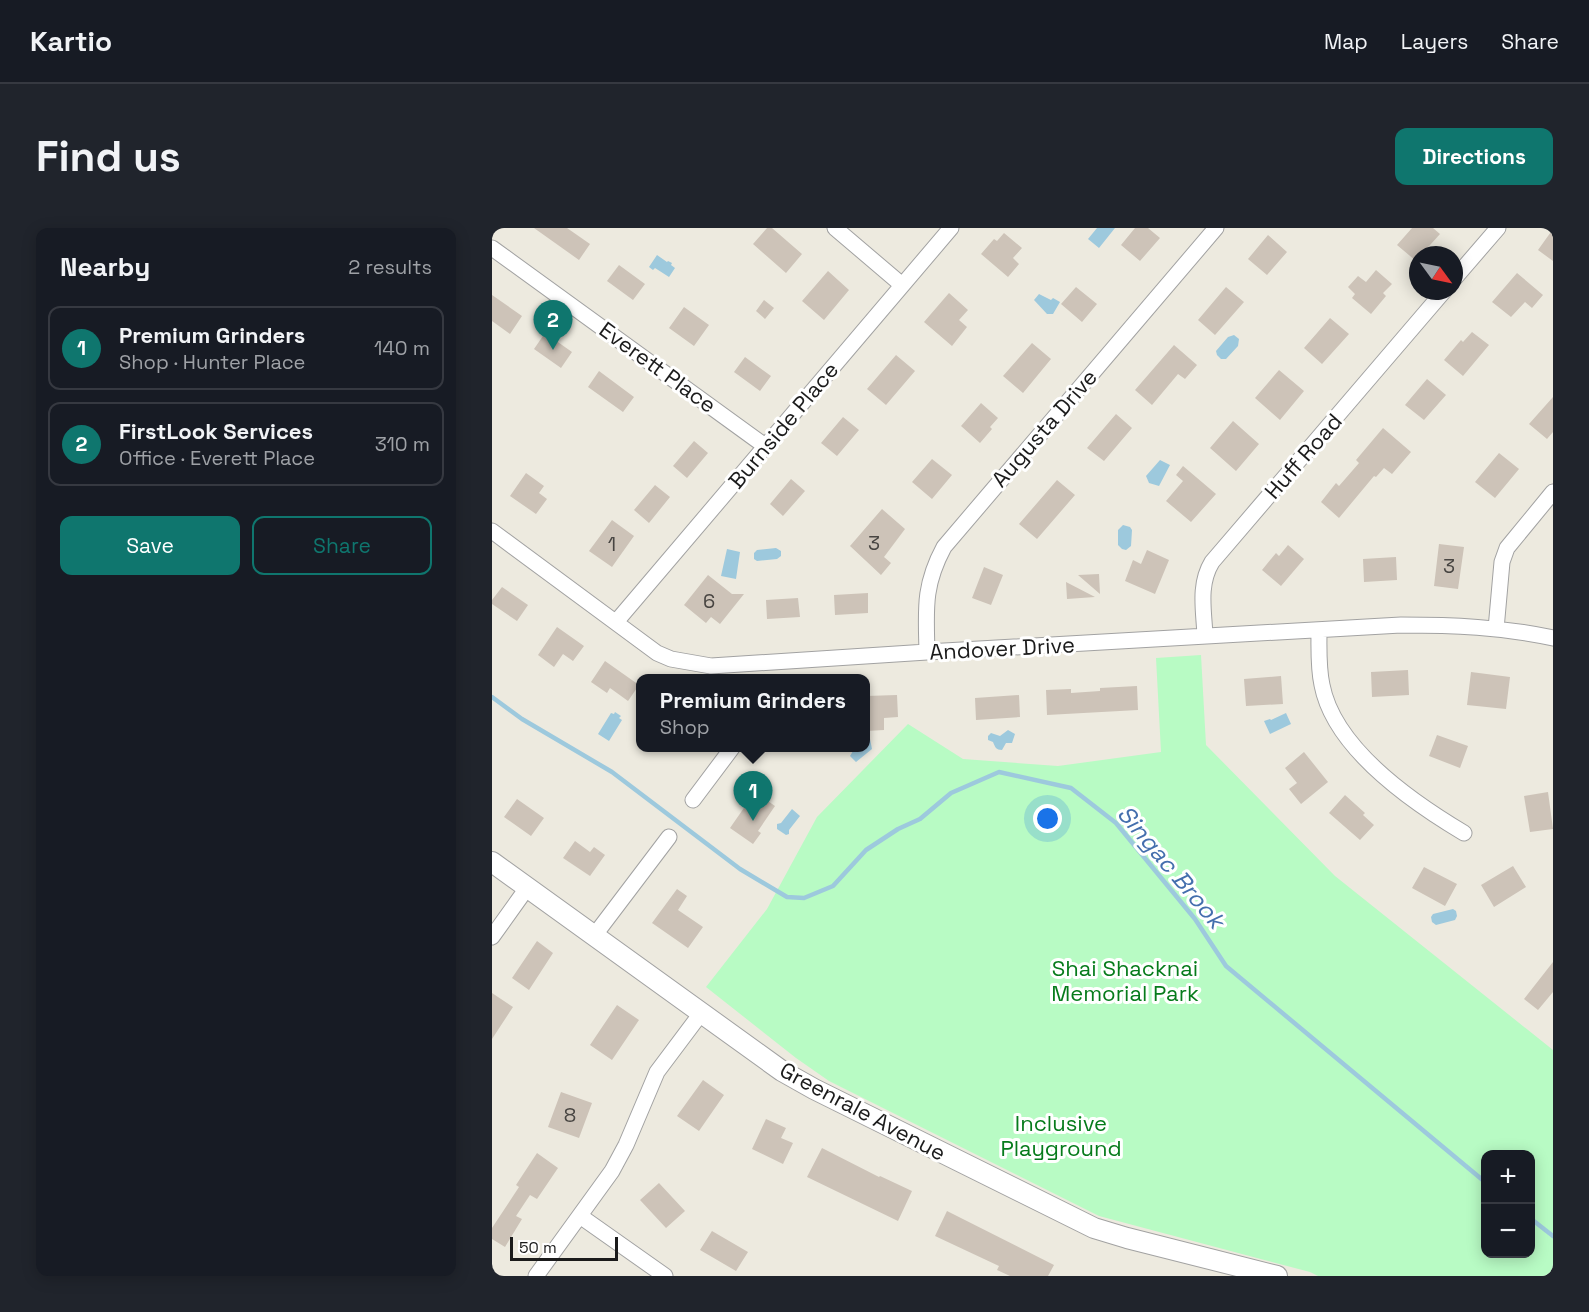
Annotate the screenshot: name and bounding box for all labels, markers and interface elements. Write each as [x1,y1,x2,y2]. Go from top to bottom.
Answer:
text: Kartio [30,23,112,59]
text: Map [1324,28,1368,55]
text: Layers [1401,28,1468,55]
text: Share [1501,28,1559,55]
button: Directions [1395,128,1553,185]
text: Find us [36,130,181,183]
north arrow [1409,246,1463,300]
text: Nearby [60,250,150,284]
text: 2 results [348,254,432,280]
pin: 2 [534,300,572,350]
street label: Everett Place [594,315,722,419]
text: Premium Grinders [119,321,305,349]
text: 1 [77,335,86,361]
text: 140 m [374,335,430,361]
text: Shop · Hunter Place [119,349,305,375]
street label: Burnside Place [722,356,844,494]
street label: Augusta Drive [985,363,1103,493]
street label: Huff Road [1258,407,1348,505]
text: FirstLook Services [119,417,313,445]
text: 2 [76,431,87,457]
text: 310 m [375,431,430,457]
text: Office · Everett Place [119,445,315,471]
button: Save [60,516,240,575]
button: Share [252,516,432,575]
house number: 3 [868,530,880,556]
house number: 1 [608,531,616,557]
house number: 3 [1443,553,1455,579]
house number: 6 [703,588,715,614]
street label: Andover Drive [928,630,1076,666]
popup [636,674,870,752]
text: Premium Grinders [660,686,846,714]
text: Shop [660,714,710,740]
pin: 1 [734,772,772,821]
water label: Singac Brook [1111,799,1234,937]
your location [1033,804,1062,833]
park label: Shai Shacknai Memorial Park [1051,954,1199,1007]
street label: Greenrale Avenue [775,1055,951,1167]
house number: 8 [564,1102,576,1128]
park label: Inclusive Playground [1000,1109,1122,1162]
map controls [1481,1150,1535,1258]
button: + [1481,1150,1535,1204]
button: − [1481,1204,1535,1258]
scale bar [510,1234,618,1262]
text: 50 m [519,1237,557,1258]

